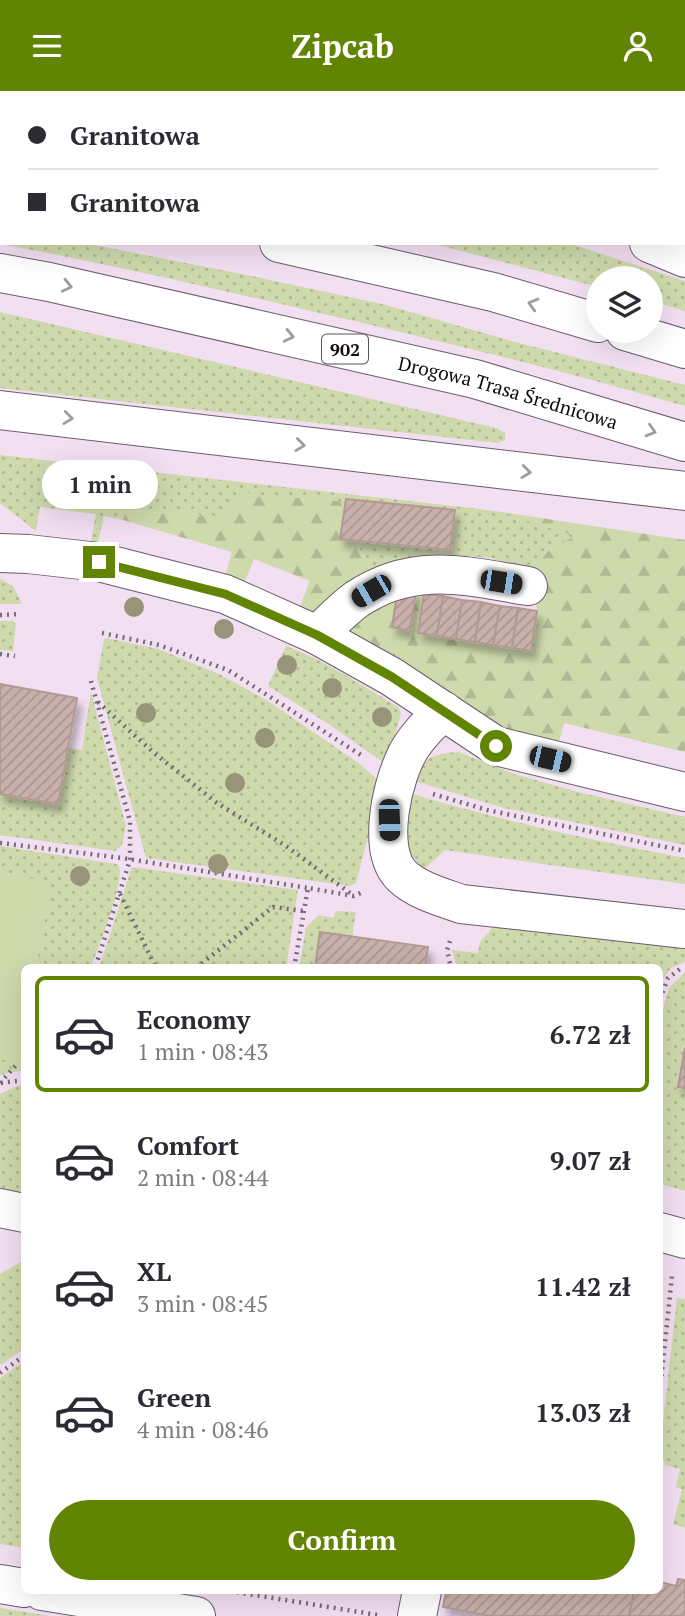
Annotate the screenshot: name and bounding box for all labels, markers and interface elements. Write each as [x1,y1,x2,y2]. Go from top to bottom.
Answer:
text: Zipcab [291,25,394,67]
icon: menu [28,27,66,65]
icon: person [619,27,657,65]
text: Granitowa [70,118,200,152]
text: Granitowa [70,185,200,219]
map controls [586,266,663,343]
button: layers [586,266,663,343]
one-way arrow [61,278,73,292]
one-way arrow [527,297,539,312]
one-way arrow [283,328,295,343]
road number: 902 [322,335,368,363]
street label: Drogowa Trasa Średnicowa [396,349,622,434]
one-way arrow [62,410,74,425]
one-way arrow [645,423,657,438]
one-way arrow [294,438,306,453]
callout: 1 min [41,461,157,510]
one-way arrow [520,465,532,480]
text: 1 min [69,469,131,500]
route end [83,546,115,578]
car [479,568,524,596]
car [348,571,395,611]
route start [480,730,512,762]
car [528,744,573,774]
car [378,799,401,841]
text: Economy [137,1002,250,1036]
icon: car [53,1003,116,1066]
text: 6.72 zł [550,1017,631,1051]
text: 1 min · 08:43 [137,1036,269,1067]
text: Comfort [137,1128,239,1162]
icon: car [53,1129,116,1192]
text: 9.07 zł [550,1143,631,1177]
text: 2 min · 08:44 [137,1162,269,1193]
text: XL [137,1254,171,1288]
icon: car [53,1255,116,1318]
text: 11.42 zł [535,1269,631,1303]
text: 3 min · 08:45 [137,1288,269,1319]
text: Green [137,1380,211,1414]
icon: car [53,1381,116,1444]
text: 13.03 zł [535,1395,631,1429]
text: 4 min · 08:46 [137,1414,269,1445]
button: Confirm [49,1500,635,1580]

